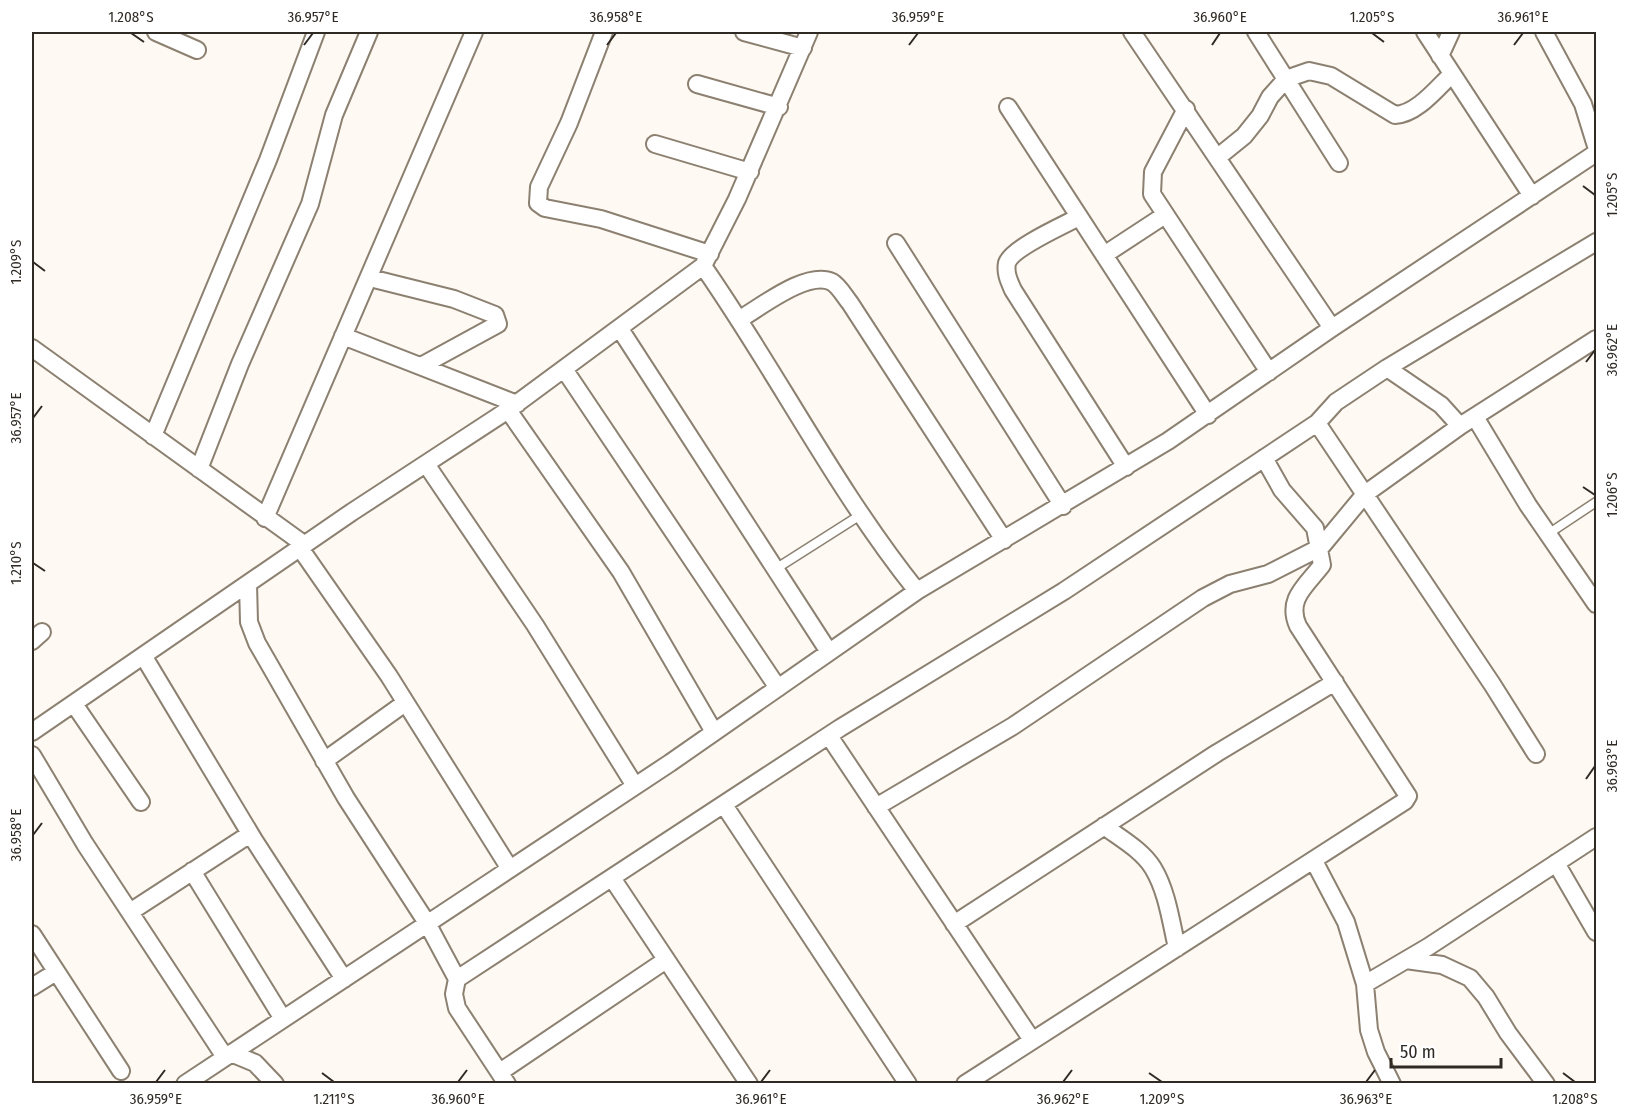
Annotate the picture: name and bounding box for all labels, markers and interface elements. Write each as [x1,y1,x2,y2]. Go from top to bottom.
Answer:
text: 1.208°S [108,8,154,26]
text: 36.957°E [287,8,339,26]
text: 36.958°E [590,8,642,26]
text: 36.959°E [892,8,944,26]
text: 36.960°E [1193,8,1247,26]
text: 1.205°S [1350,8,1394,26]
text: 36.961°E [1498,8,1549,26]
text: 1.205°S [1603,173,1621,217]
text: 1.209°S [7,239,25,285]
text: 36.962°E [1603,324,1621,376]
text: 36.957°E [7,392,25,444]
text: 1.206°S [1603,472,1621,518]
text: 1.210°S [7,541,25,585]
text: 36.963°E [1603,740,1621,792]
text: 36.958°E [7,809,25,861]
scale bar [1391,1031,1500,1069]
text: 50 m [1400,1041,1436,1063]
text: 36.959°E [130,1090,182,1108]
text: 1.211°S [313,1090,355,1108]
text: 36.960°E [431,1090,485,1108]
text: 36.961°E [736,1090,787,1108]
text: 36.962°E [1037,1090,1089,1108]
text: 1.209°S [1139,1090,1185,1108]
text: 36.963°E [1340,1090,1392,1108]
text: 1.208°S [1552,1090,1598,1108]

